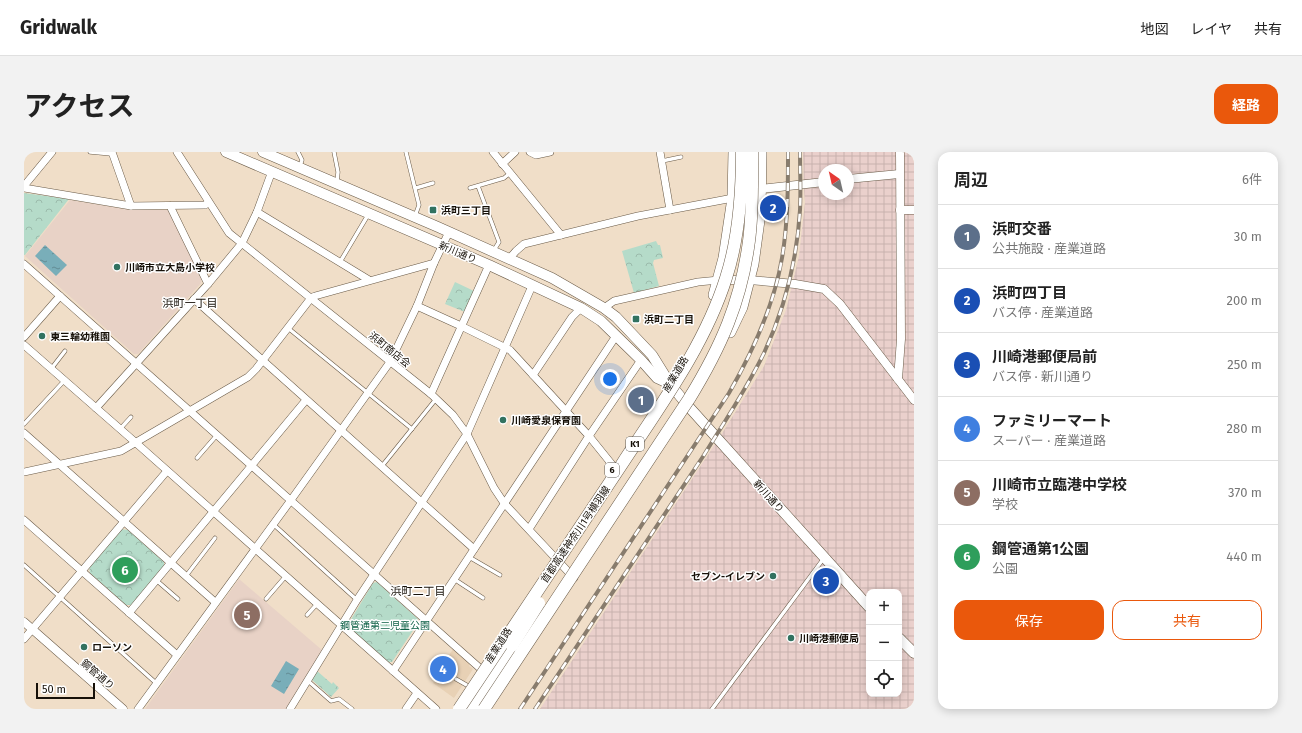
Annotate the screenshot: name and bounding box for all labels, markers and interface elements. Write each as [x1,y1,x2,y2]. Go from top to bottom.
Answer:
text: Gridwalk [20,16,97,39]
text: 地図 [1140,21,1168,38]
text: レイヤ [1190,21,1232,38]
text: 共有 [1254,21,1282,38]
button: 経路 [1214,84,1278,124]
text: アクセス [24,90,135,123]
north arrow [818,164,854,200]
text: 周辺 [954,170,988,191]
text: 6件 [1242,172,1262,187]
pin: 2 [760,193,786,223]
marker: 浜町三丁目 [428,205,438,215]
place label: 浜町三丁目 [441,205,491,217]
text: 浜町交番 [992,220,1052,238]
text: 1 [964,229,970,244]
text: 30 m [1234,229,1262,244]
street label: 新川通り [437,240,478,266]
text: 公共施設 · 産業道路 [992,241,1106,256]
marker: 川崎市立大島小学校 [112,262,122,272]
place label: 川崎市立大島小学校 [125,262,215,274]
text: 浜町四丁目 [992,284,1067,302]
text: 2 [964,293,970,308]
text: 200 m [1226,293,1262,308]
district label: 浜町一丁目 [163,297,218,310]
text: バス停 · 産業道路 [992,305,1093,320]
marker: 浜町二丁目 [631,314,641,324]
place label: 浜町二丁目 [644,314,694,326]
street label: 浜町商店会 [366,329,413,370]
marker: 東三輪幼稚園 [37,331,47,341]
place label: 東三輪幼稚園 [50,331,110,343]
text: 川崎港郵便局前 [992,348,1097,366]
street label: 産業道路 [660,354,691,395]
text: 3 [964,357,970,372]
text: 250 m [1227,357,1262,372]
your location [600,369,620,389]
text: バス停 · 新川通り [992,369,1093,384]
pin: 1 [628,385,654,415]
text: ファミリーマート [992,412,1112,430]
marker: 川崎愛泉保育園 [498,415,508,425]
place label: 川崎愛泉保育園 [511,415,581,427]
text: 4 [963,421,971,436]
text: 280 m [1227,421,1262,436]
text: スーパー · 産業道路 [992,433,1106,448]
road number: K1 [626,437,644,451]
road number: 6 [605,463,619,477]
text: 川崎市立臨港中学校 [992,476,1127,494]
street label: 新川通り [750,478,786,516]
street label: 首都高速神奈川1号横羽線 [539,484,613,585]
text: 5 [964,485,970,500]
text: 370 m [1228,485,1262,500]
text: 学校 [992,497,1018,512]
text: 鋼管通第1公園 [992,540,1089,558]
text: 6 [963,549,971,564]
text: 440 m [1226,549,1262,564]
pin: 6 [112,555,138,585]
text: 公園 [992,561,1018,576]
pin: 3 [813,566,839,596]
place label: セブン-イレブン [691,571,765,583]
marker: セブン-イレブン [768,571,778,581]
district label: 浜町二丁目 [391,585,446,598]
map controls [866,589,902,697]
button: + [866,589,902,625]
pin: 5 [234,600,260,630]
button: 保存 [954,600,1104,640]
button: 共有 [1112,600,1262,640]
park label: 鋼管通第二児童公園 [340,620,430,632]
button: − [866,625,902,661]
street label: 産業道路 [483,626,515,666]
marker: 川崎港郵便局 [786,633,796,643]
place label: 川崎港郵便局 [799,633,859,645]
marker: ローソン [79,642,89,652]
place label: ローソン [92,642,132,654]
pin: 4 [430,654,456,684]
street label: 鋼管通り [78,657,116,692]
button: locate [866,661,902,697]
scale bar [36,681,95,700]
text: 50 m [42,683,66,696]

